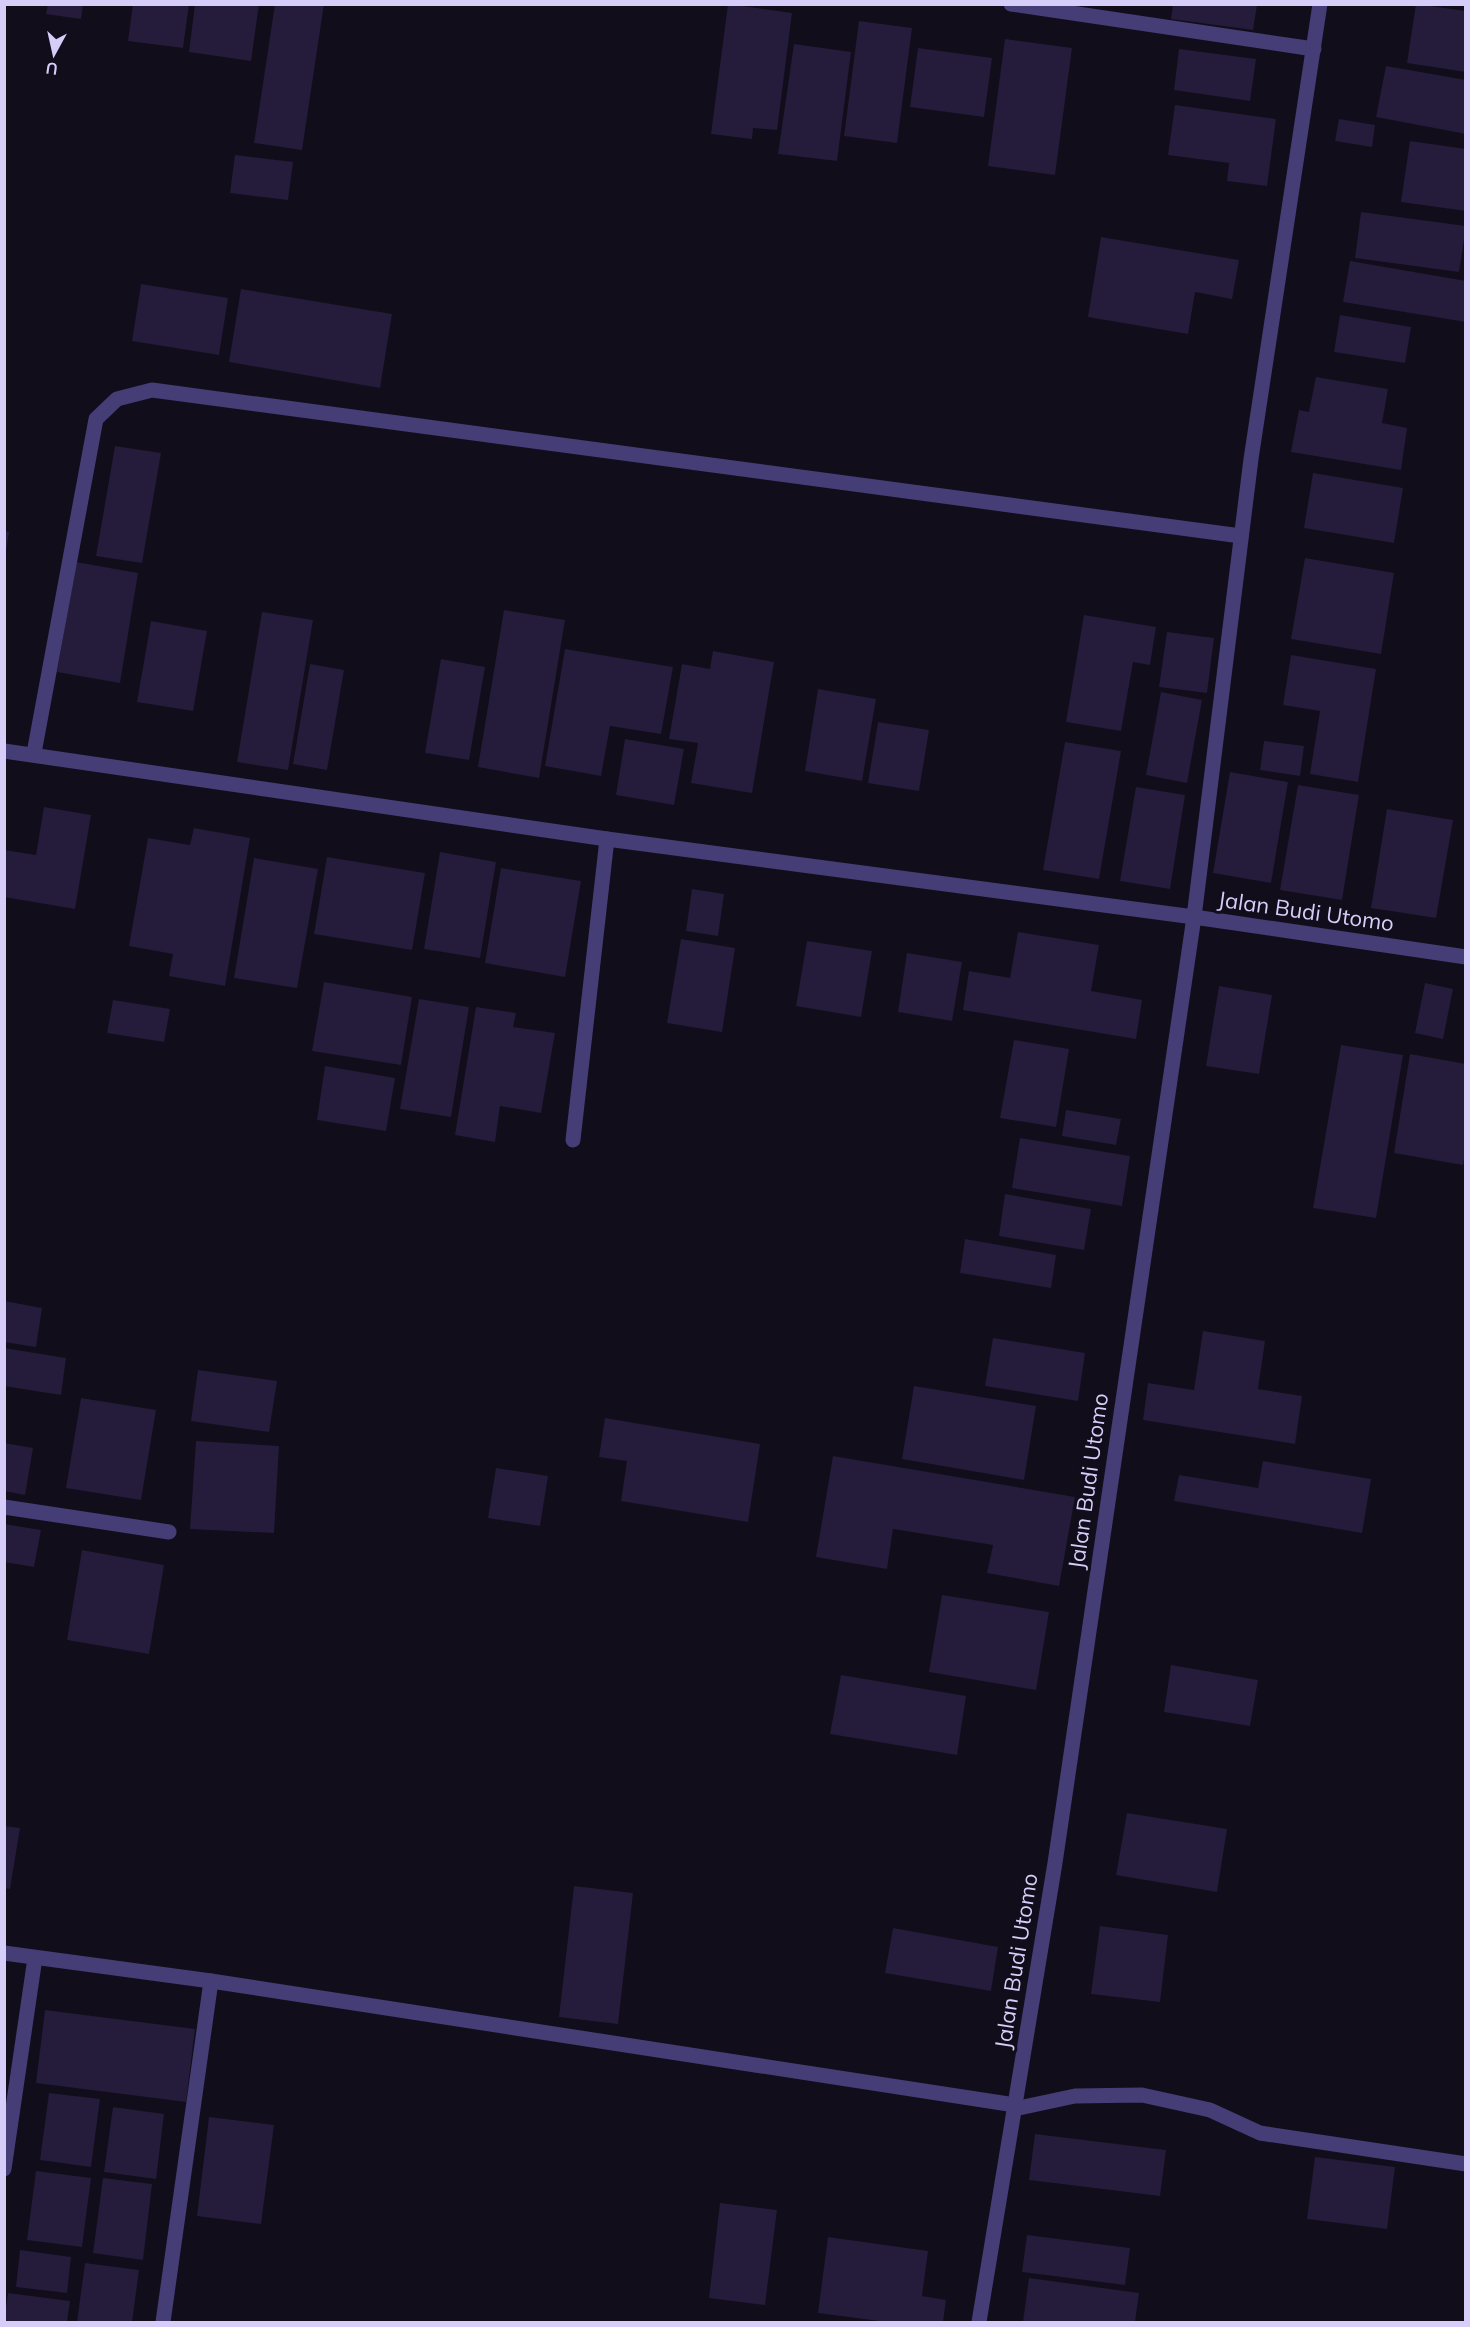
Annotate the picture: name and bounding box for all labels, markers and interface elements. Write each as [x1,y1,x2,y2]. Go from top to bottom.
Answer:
north arrow [24,24,84,84]
text: U [45,58,59,80]
street label: Jalan Budi Utomo [1216,885,1396,937]
street label: Jalan Budi Utomo [1062,1391,1114,1571]
street label: Jalan Budi Utomo [988,1871,1044,2051]

